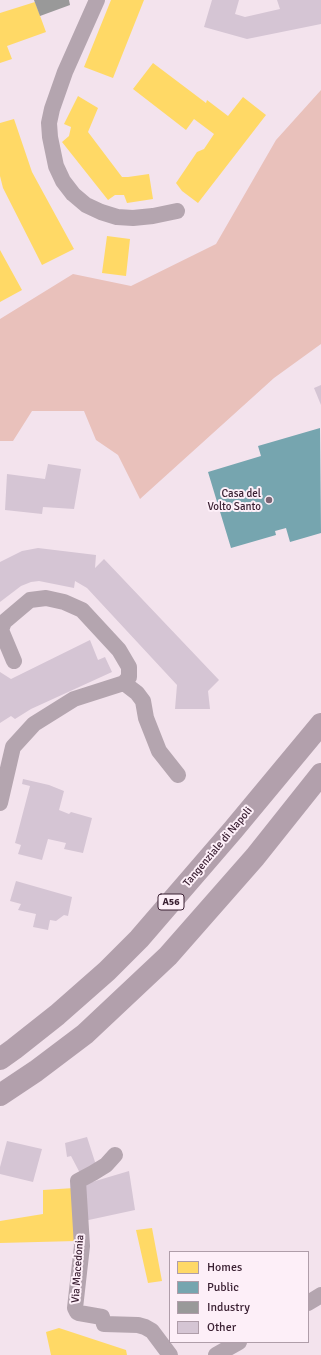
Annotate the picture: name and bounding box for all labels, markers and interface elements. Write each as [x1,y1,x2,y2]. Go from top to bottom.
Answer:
place label: Casa del Volto Santo [207,487,261,513]
marker: Casa del Volto Santo [264,495,274,505]
street label: Tangenziale di Napoli [181,804,255,890]
road number: A56 [158,894,184,910]
street label: Via Macedonia [69,1234,87,1304]
legend [169,1251,309,1343]
text: Homes [207,1260,242,1275]
text: Public [207,1280,239,1295]
text: Industry [207,1300,250,1315]
text: Other [207,1320,236,1335]

